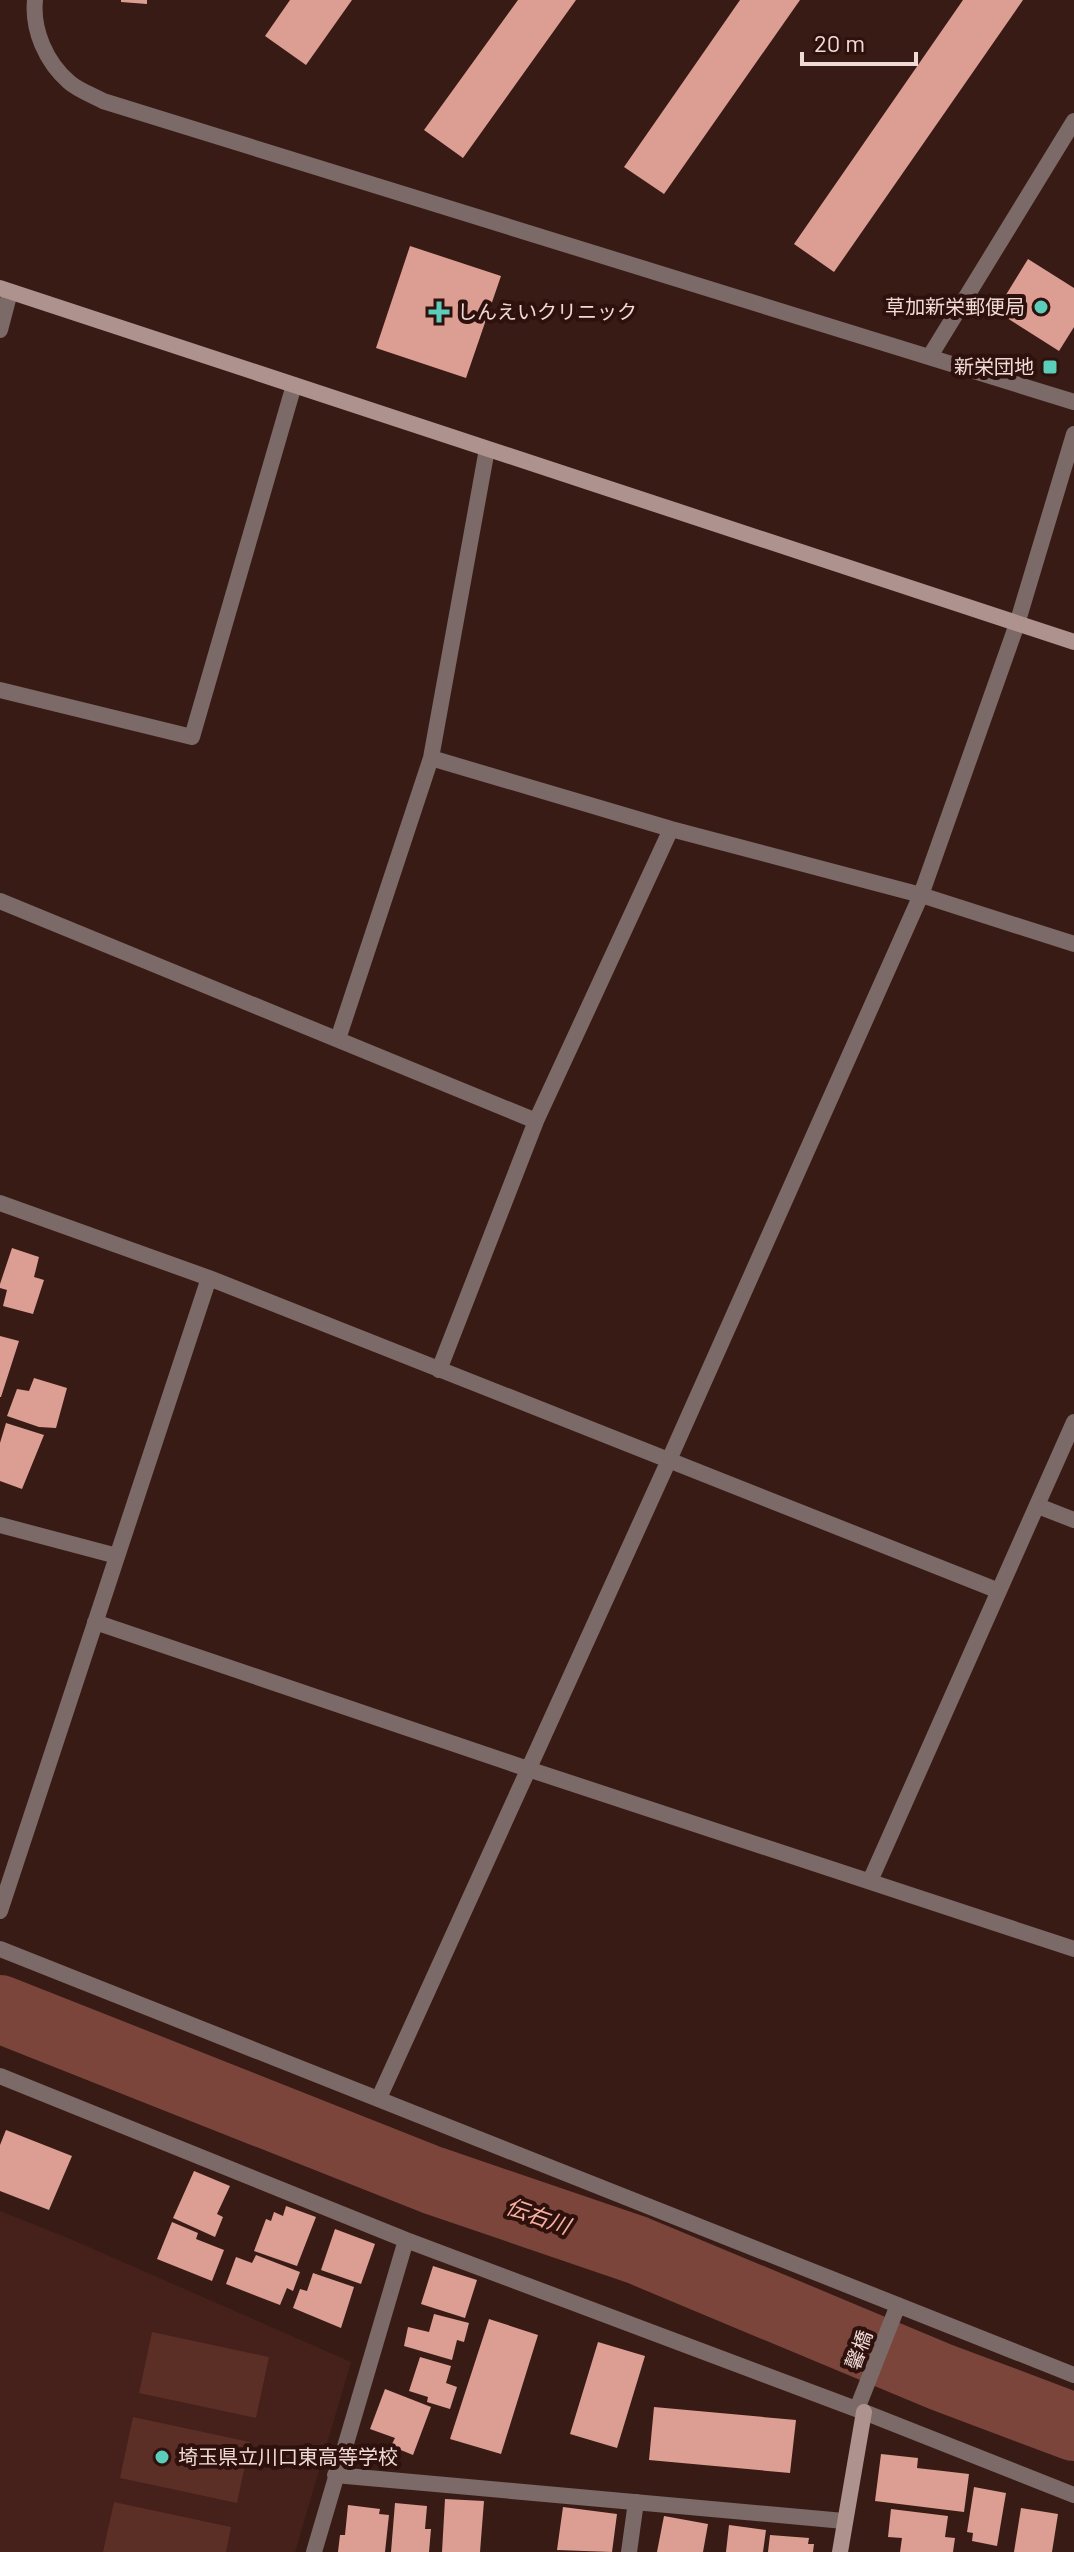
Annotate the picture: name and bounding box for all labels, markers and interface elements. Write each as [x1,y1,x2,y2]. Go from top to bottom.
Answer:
scale bar [802,16,916,66]
text: 20 m [814,28,865,57]
place label: 草加新栄郵便局 [885,294,1025,318]
marker: 草加新栄郵便局 [1032,298,1050,316]
place label: しんえいクリニック [457,299,637,323]
marker: しんえいクリニック [428,301,450,323]
place label: 新栄団地 [954,354,1034,378]
marker: 新栄団地 [1041,358,1059,376]
water label: 伝右川 [503,2192,576,2239]
street label: 馨橋 [840,2327,876,2373]
place label: 埼玉県立川口東高等学校 [178,2444,398,2468]
marker: 埼玉県立川口東高等学校 [153,2448,171,2466]

